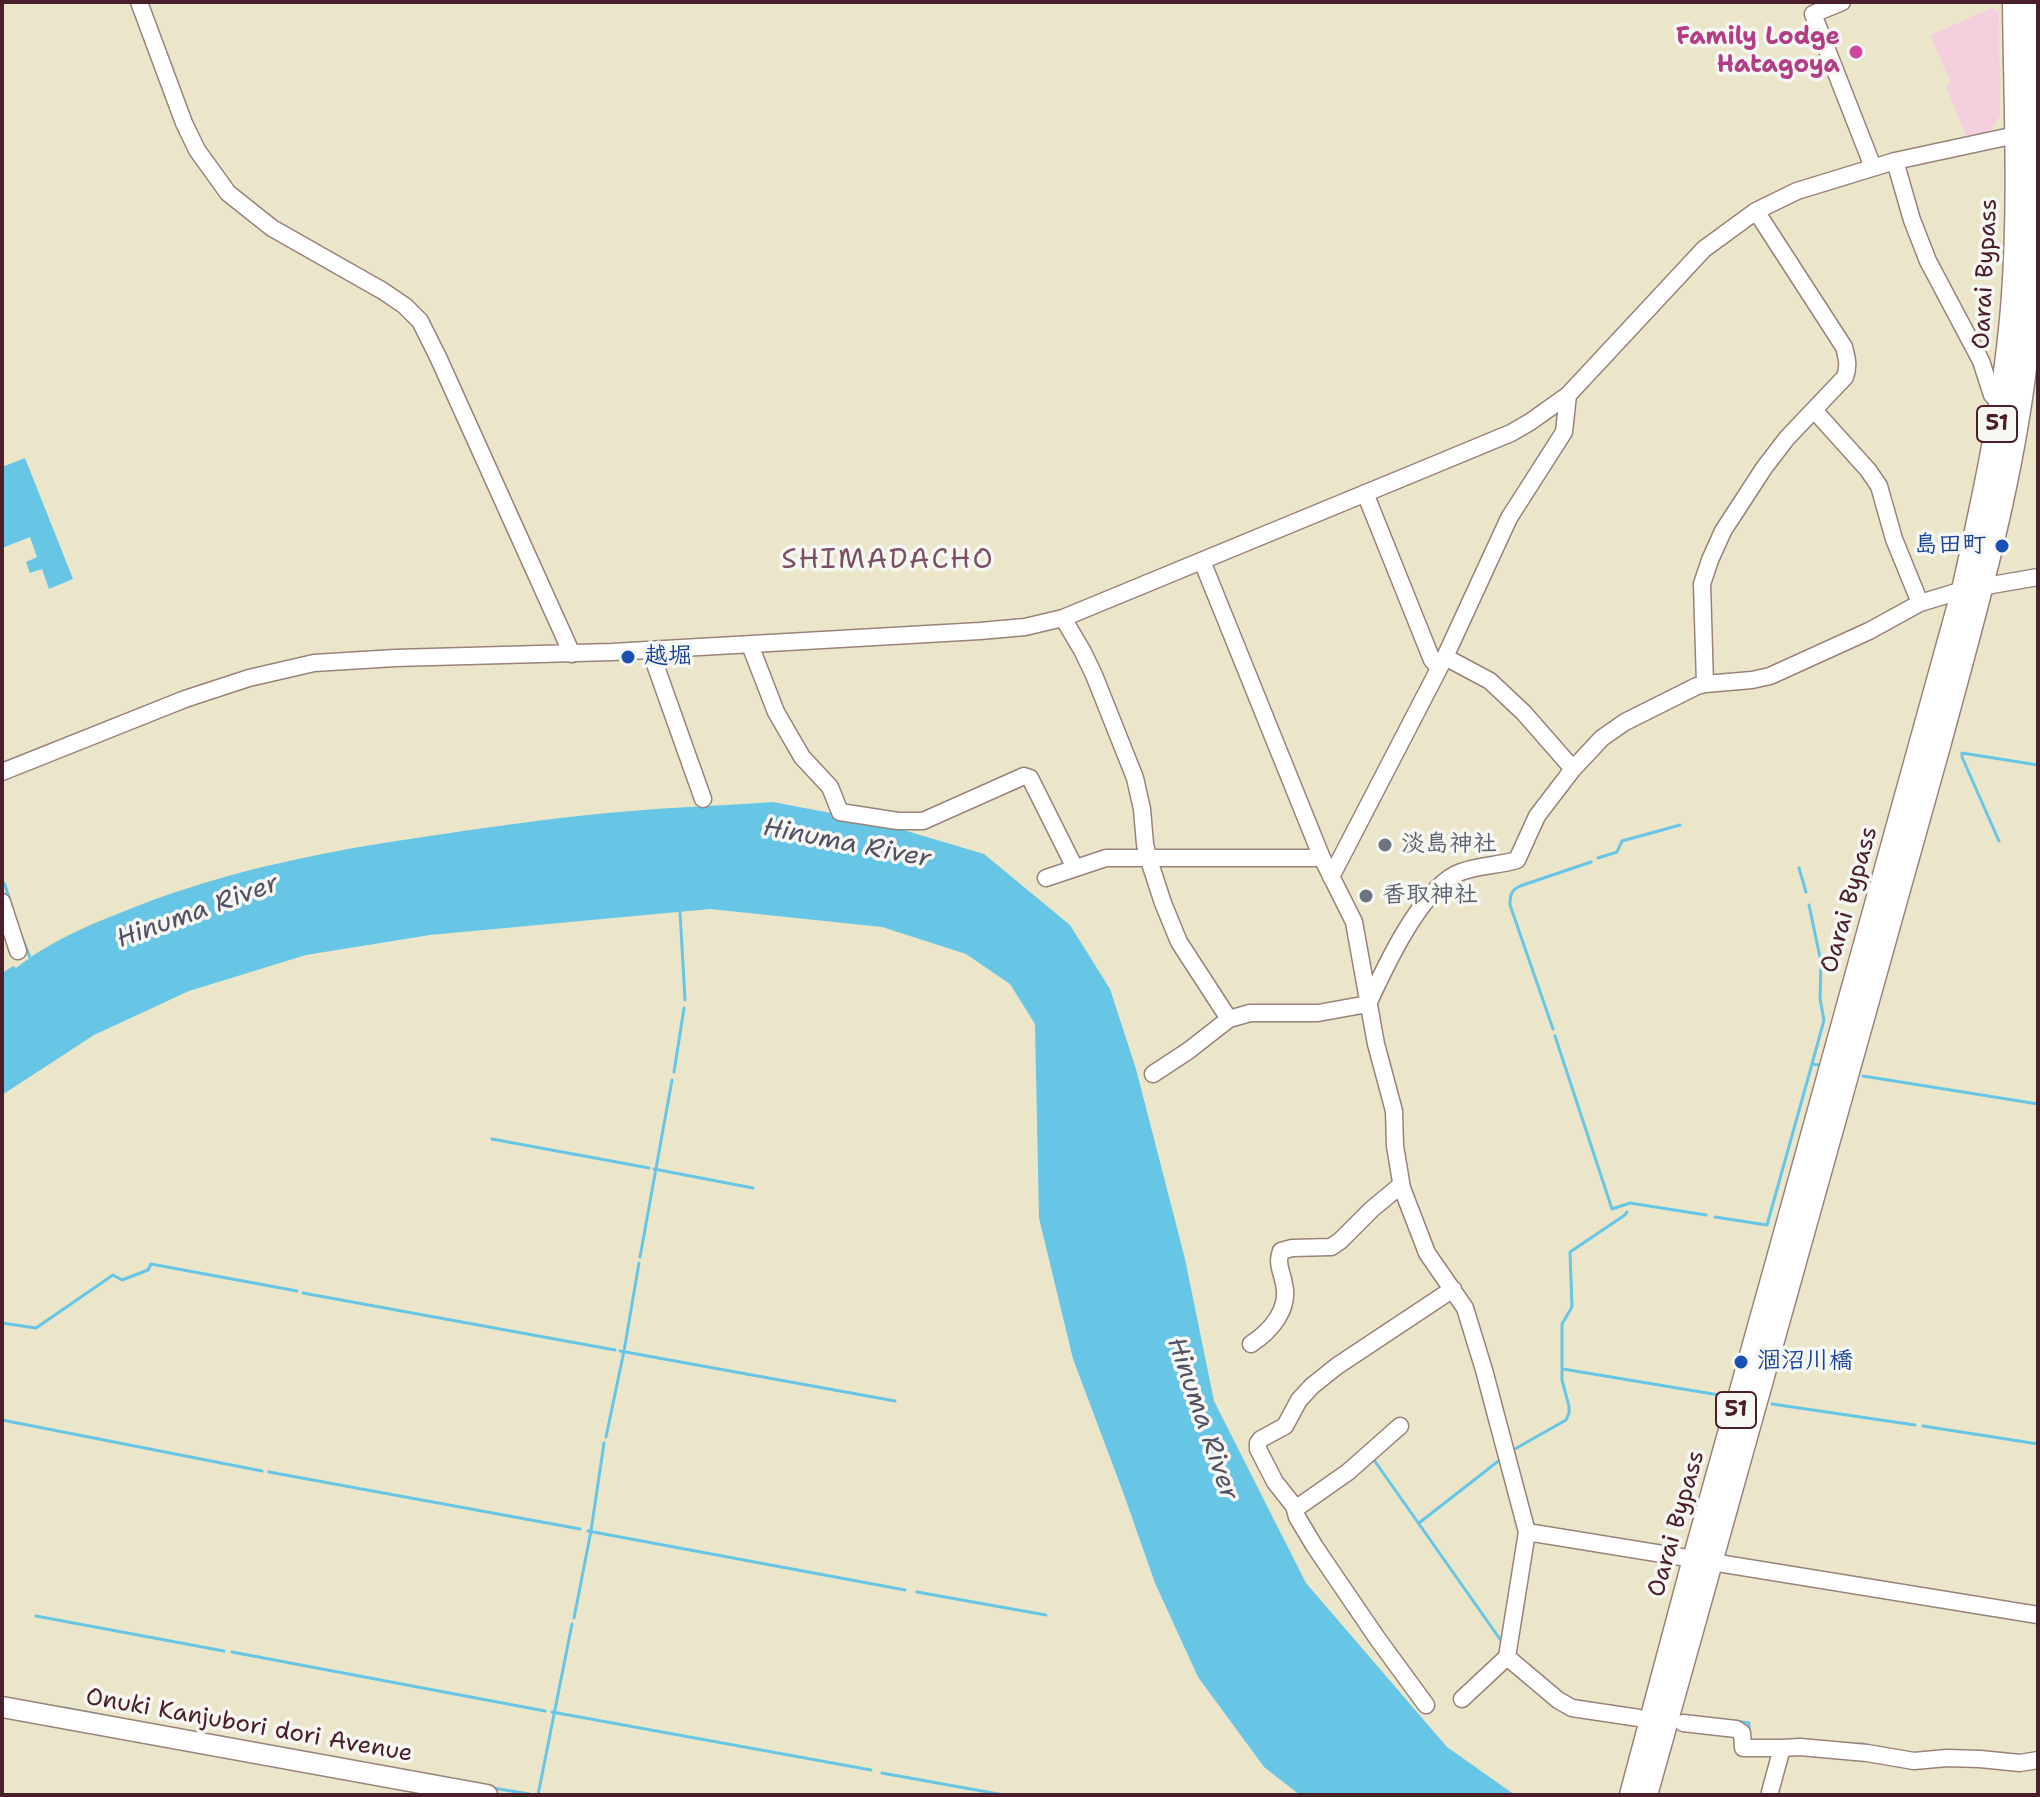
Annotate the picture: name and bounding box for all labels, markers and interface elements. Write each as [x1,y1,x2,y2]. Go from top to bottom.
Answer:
place label: Family Lodge Hatagoya [1676,24,1840,80]
marker: Family Lodge Hatagoya [1847,43,1865,61]
street label: Oarai Bypass [1968,198,2004,350]
road number: 51 [1977,406,2017,442]
place label: 島田町 [1914,532,1986,560]
marker: 島田町 [1993,537,2011,555]
district label: SHIMADACHO [781,544,995,578]
place label: 越堀 [644,643,692,671]
marker: 越堀 [619,648,637,666]
water label: Hinuma River [760,812,934,876]
street label: Oarai Bypass [1815,823,1885,977]
place label: 淡島神社 [1401,831,1497,859]
marker: 淡島神社 [1376,836,1394,854]
water label: Hinuma River [113,868,283,956]
place label: 香取神社 [1382,882,1478,910]
marker: 香取神社 [1357,887,1375,905]
water label: Hinuma River [1160,1333,1244,1505]
place label: 涸沼川橋 [1757,1348,1853,1376]
marker: 涸沼川橋 [1732,1353,1750,1371]
road number: 51 [1716,1392,1756,1428]
street label: Oarai Bypass [1642,1447,1712,1601]
street label: Onuki Kanjubori dori Avenue [83,1683,415,1769]

